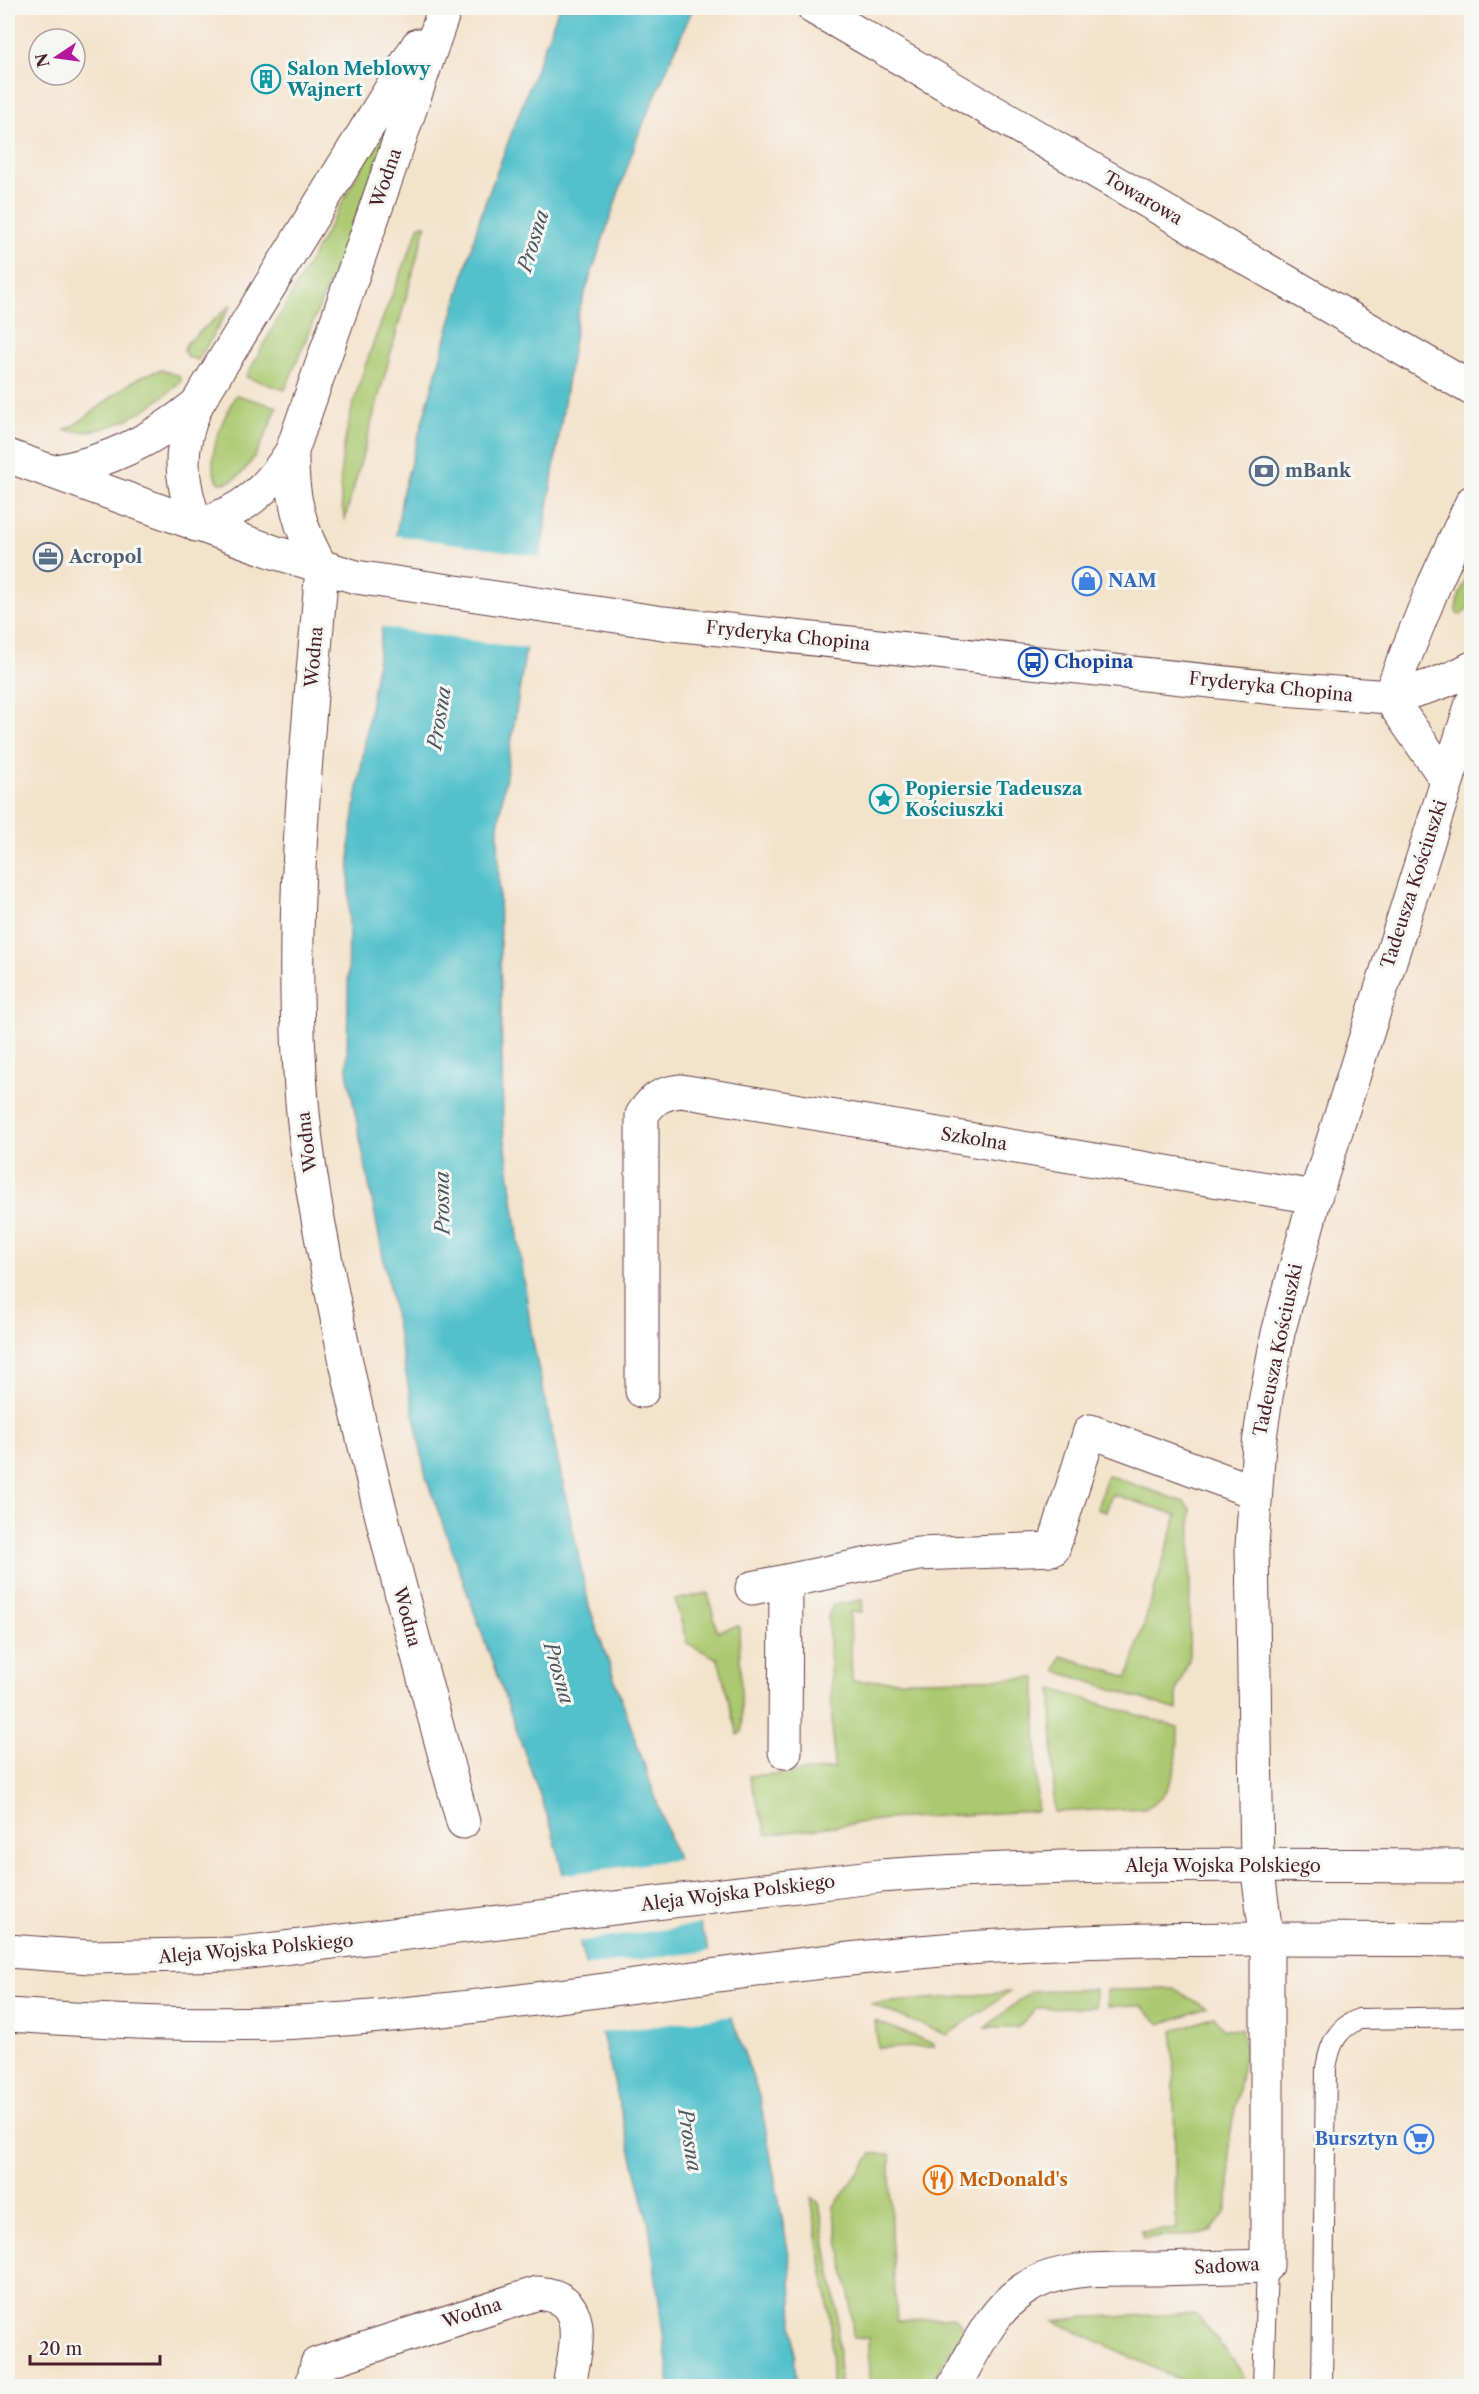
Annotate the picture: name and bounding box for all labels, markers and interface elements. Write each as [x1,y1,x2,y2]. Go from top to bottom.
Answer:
north arrow [27,27,87,87]
text: N [31,51,54,69]
place label: Salon Meblowy Wajnert [286,58,431,101]
building icon: Salon Meblowy Wajnert [250,63,282,95]
street label: Wodna [365,145,406,211]
street label: Towarowa [1099,166,1187,230]
water label: Prosna [512,207,554,277]
bank icon: mBank [1248,455,1280,487]
place label: mBank [1285,460,1352,482]
office icon: Acropol [32,541,64,573]
place label: Acropol [68,546,142,568]
shop icon: NAM [1071,565,1103,597]
place label: NAM [1108,570,1157,592]
street label: Fryderyka Chopina [705,616,872,656]
street label: Wodna [300,625,328,689]
bus stop icon: Chopina [1017,646,1049,678]
place label: Chopina [1054,651,1134,673]
street label: Fryderyka Chopina [1188,667,1355,707]
water label: Prosna [422,685,456,753]
place label: Popiersie Tadeusza Kościuszki [905,778,1083,821]
place icon: Popiersie Tadeusza Kościuszki [868,783,900,815]
street label: Tadeusza Kościuszki [1376,796,1452,971]
street label: Wodna [292,1110,322,1175]
street label: Szkolna [939,1123,1009,1155]
water label: Prosna [429,1171,455,1237]
street label: Tadeusza Kościuszki [1249,1261,1307,1438]
street label: Wodna [388,1584,426,1650]
water label: Prosna [538,1637,579,1707]
street label: Aleja Wojska Polskiego [1124,1855,1321,1877]
street label: Aleja Wojska Polskiego [639,1870,836,1916]
street label: Aleja Wojska Polskiego [157,1930,354,1969]
water label: Prosna [673,2105,707,2173]
supermarket icon: Bursztyn [1403,2123,1435,2155]
place label: Bursztyn [1315,2128,1399,2150]
restaurant icon: McDonald's [922,2164,954,2196]
place label: McDonald's [959,2169,1068,2191]
street label: Sadowa [1194,2253,1261,2279]
street label: Wodna [439,2293,505,2333]
scale bar [30,2328,160,2366]
text: 20 m [39,2338,83,2360]

